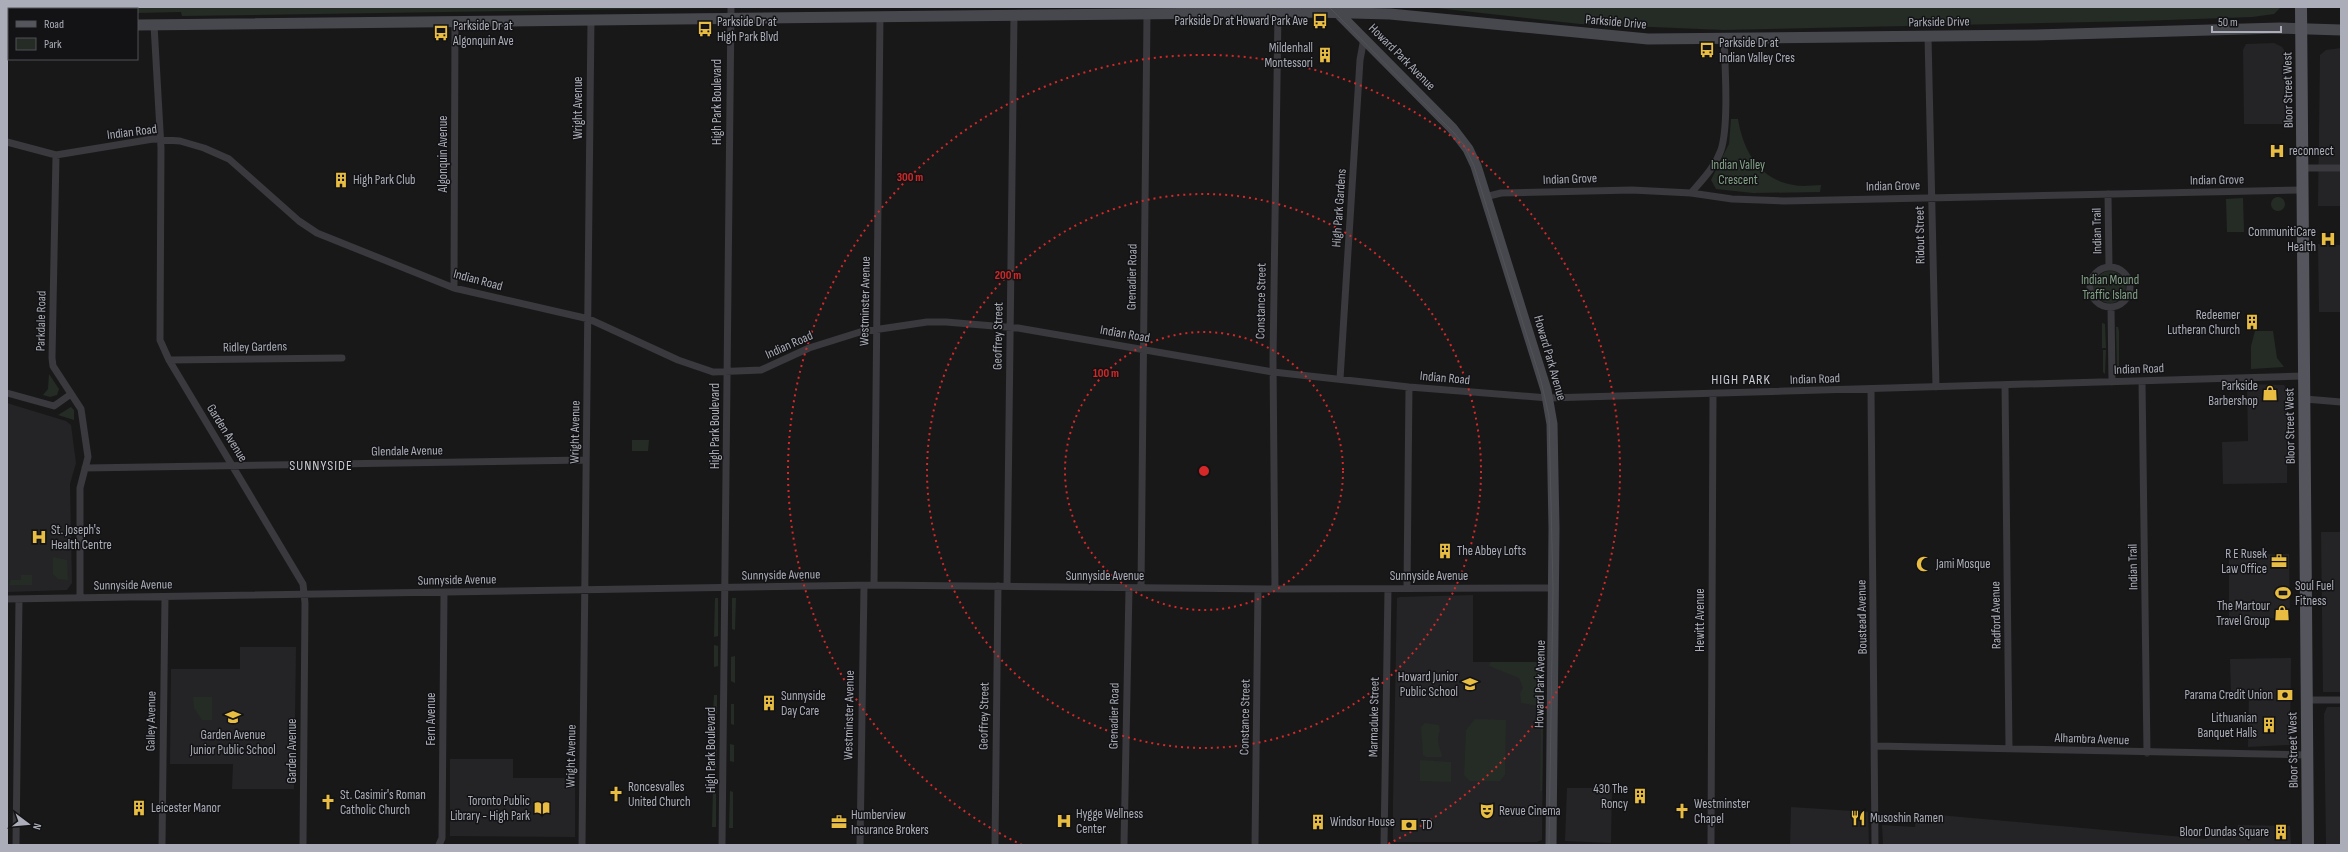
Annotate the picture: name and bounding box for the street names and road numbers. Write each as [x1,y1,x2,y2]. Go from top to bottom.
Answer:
street label: Parkside Drive [1585,11,1647,33]
street label: Parkside Drive [1908,13,1970,31]
street label: Howard Park Avenue [1365,20,1439,94]
street label: Bloor Street West [2279,52,2297,128]
street label: High Park Boulevard [709,59,725,145]
street label: Wright Avenue [570,76,586,140]
street label: Algonquin Avenue [435,116,451,193]
street label: Indian Road [106,121,158,143]
street label: High Park Gardens [1328,168,1350,248]
street label: Indian Grove [1543,170,1597,188]
street label: Indian Grove [2190,172,2244,188]
street label: Indian Grove [1866,178,1920,194]
street label: Ridout Street [1911,206,1929,264]
street label: Indian Trail [2089,208,2105,254]
street label: Grenadier Road [1123,244,1141,310]
street label: Westminster Avenue [856,256,874,346]
street label: Constance Street [1252,263,1270,339]
street label: Indian Road [452,266,504,294]
street label: Parkdale Road [32,291,50,351]
street label: Geoffrey Street [989,302,1007,370]
street label: Howard Park Avenue [1530,314,1570,402]
street label: Indian Road [1099,322,1151,346]
street label: Indian Road [763,327,815,363]
street label: Ridley Gardens [223,338,288,356]
street label: Indian Road [2114,360,2164,378]
street label: Indian Road [1419,368,1471,388]
street label: Indian Road [1790,370,1840,388]
street label: High Park Boulevard [707,383,723,469]
street label: Bloor Street West [2281,388,2299,464]
street label: Wright Avenue [566,400,584,464]
street label: Garden Avenue [203,401,251,465]
street label: Glendale Avenue [371,442,443,460]
street label: Indian Trail [2125,544,2141,590]
street label: Sunnyside Avenue [742,566,820,584]
street label: Sunnyside Avenue [1066,568,1144,584]
street label: Sunnyside Avenue [1390,568,1468,584]
street label: Sunnyside Avenue [418,571,496,589]
street label: Sunnyside Avenue [94,576,172,594]
street label: Boustead Avenue [1853,580,1871,654]
street label: Radford Avenue [1987,581,2005,649]
street label: Hewitt Avenue [1692,588,1708,652]
street label: Howard Park Avenue [1531,640,1549,728]
street label: Westminster Avenue [840,670,858,760]
street label: Marmaduke Street [1365,677,1383,757]
street label: Constance Street [1236,679,1254,755]
street label: Geoffrey Street [975,682,993,750]
street label: Grenadier Road [1105,683,1123,749]
street label: Galley Avenue [142,691,160,751]
street label: Fern Avenue [423,692,439,746]
street label: High Park Boulevard [703,707,719,793]
street label: Bloor Street West [2284,712,2302,788]
street label: Garden Avenue [284,718,300,784]
street label: Wright Avenue [562,724,580,788]
street label: Alhambra Avenue [2053,730,2130,748]

